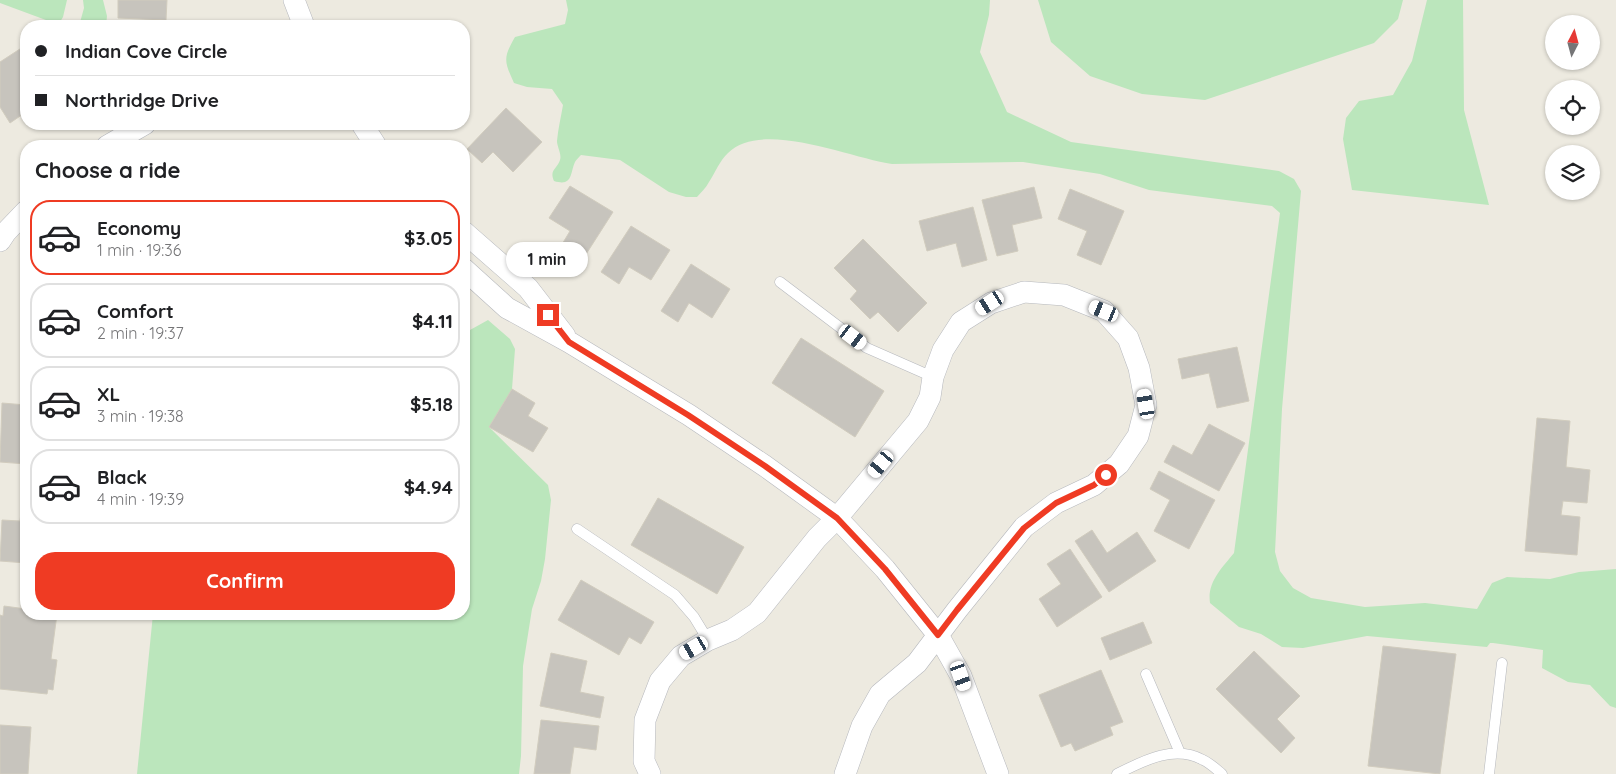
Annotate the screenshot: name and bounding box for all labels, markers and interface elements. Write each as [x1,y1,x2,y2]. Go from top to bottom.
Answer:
north arrow [1545,15,1600,70]
map controls [1545,15,1600,200]
text: Indian Cove Circle [65,39,228,63]
button: locate [1545,80,1600,135]
text: Northridge Drive [65,88,219,112]
button: layers [1545,145,1600,200]
text: Choose a ride [35,156,180,184]
icon: car [37,215,82,260]
text: Economy [97,216,181,240]
text: $3.05 [404,226,453,250]
text: 1 min · 19:36 [97,240,181,260]
callout: 1 min [507,242,589,278]
text: 1 min [528,249,566,269]
car [973,289,1006,317]
icon: car [37,298,82,343]
car [1087,298,1120,324]
text: Comfort [97,299,174,323]
route end [537,304,559,326]
text: $4.11 [412,309,453,333]
car [836,322,869,352]
text: 2 min · 19:37 [97,323,184,343]
icon: car [37,381,82,426]
text: XL [97,382,120,406]
car [1136,388,1155,420]
text: $5.18 [410,392,453,416]
text: 3 min · 19:38 [97,406,184,426]
car [865,448,896,480]
icon: car [37,464,82,509]
route start [1095,464,1117,486]
text: Black [97,465,147,489]
text: $4.94 [404,475,453,499]
text: 4 min · 19:39 [97,489,184,509]
button: Confirm [35,552,455,610]
car [677,634,710,662]
car [948,659,973,693]

